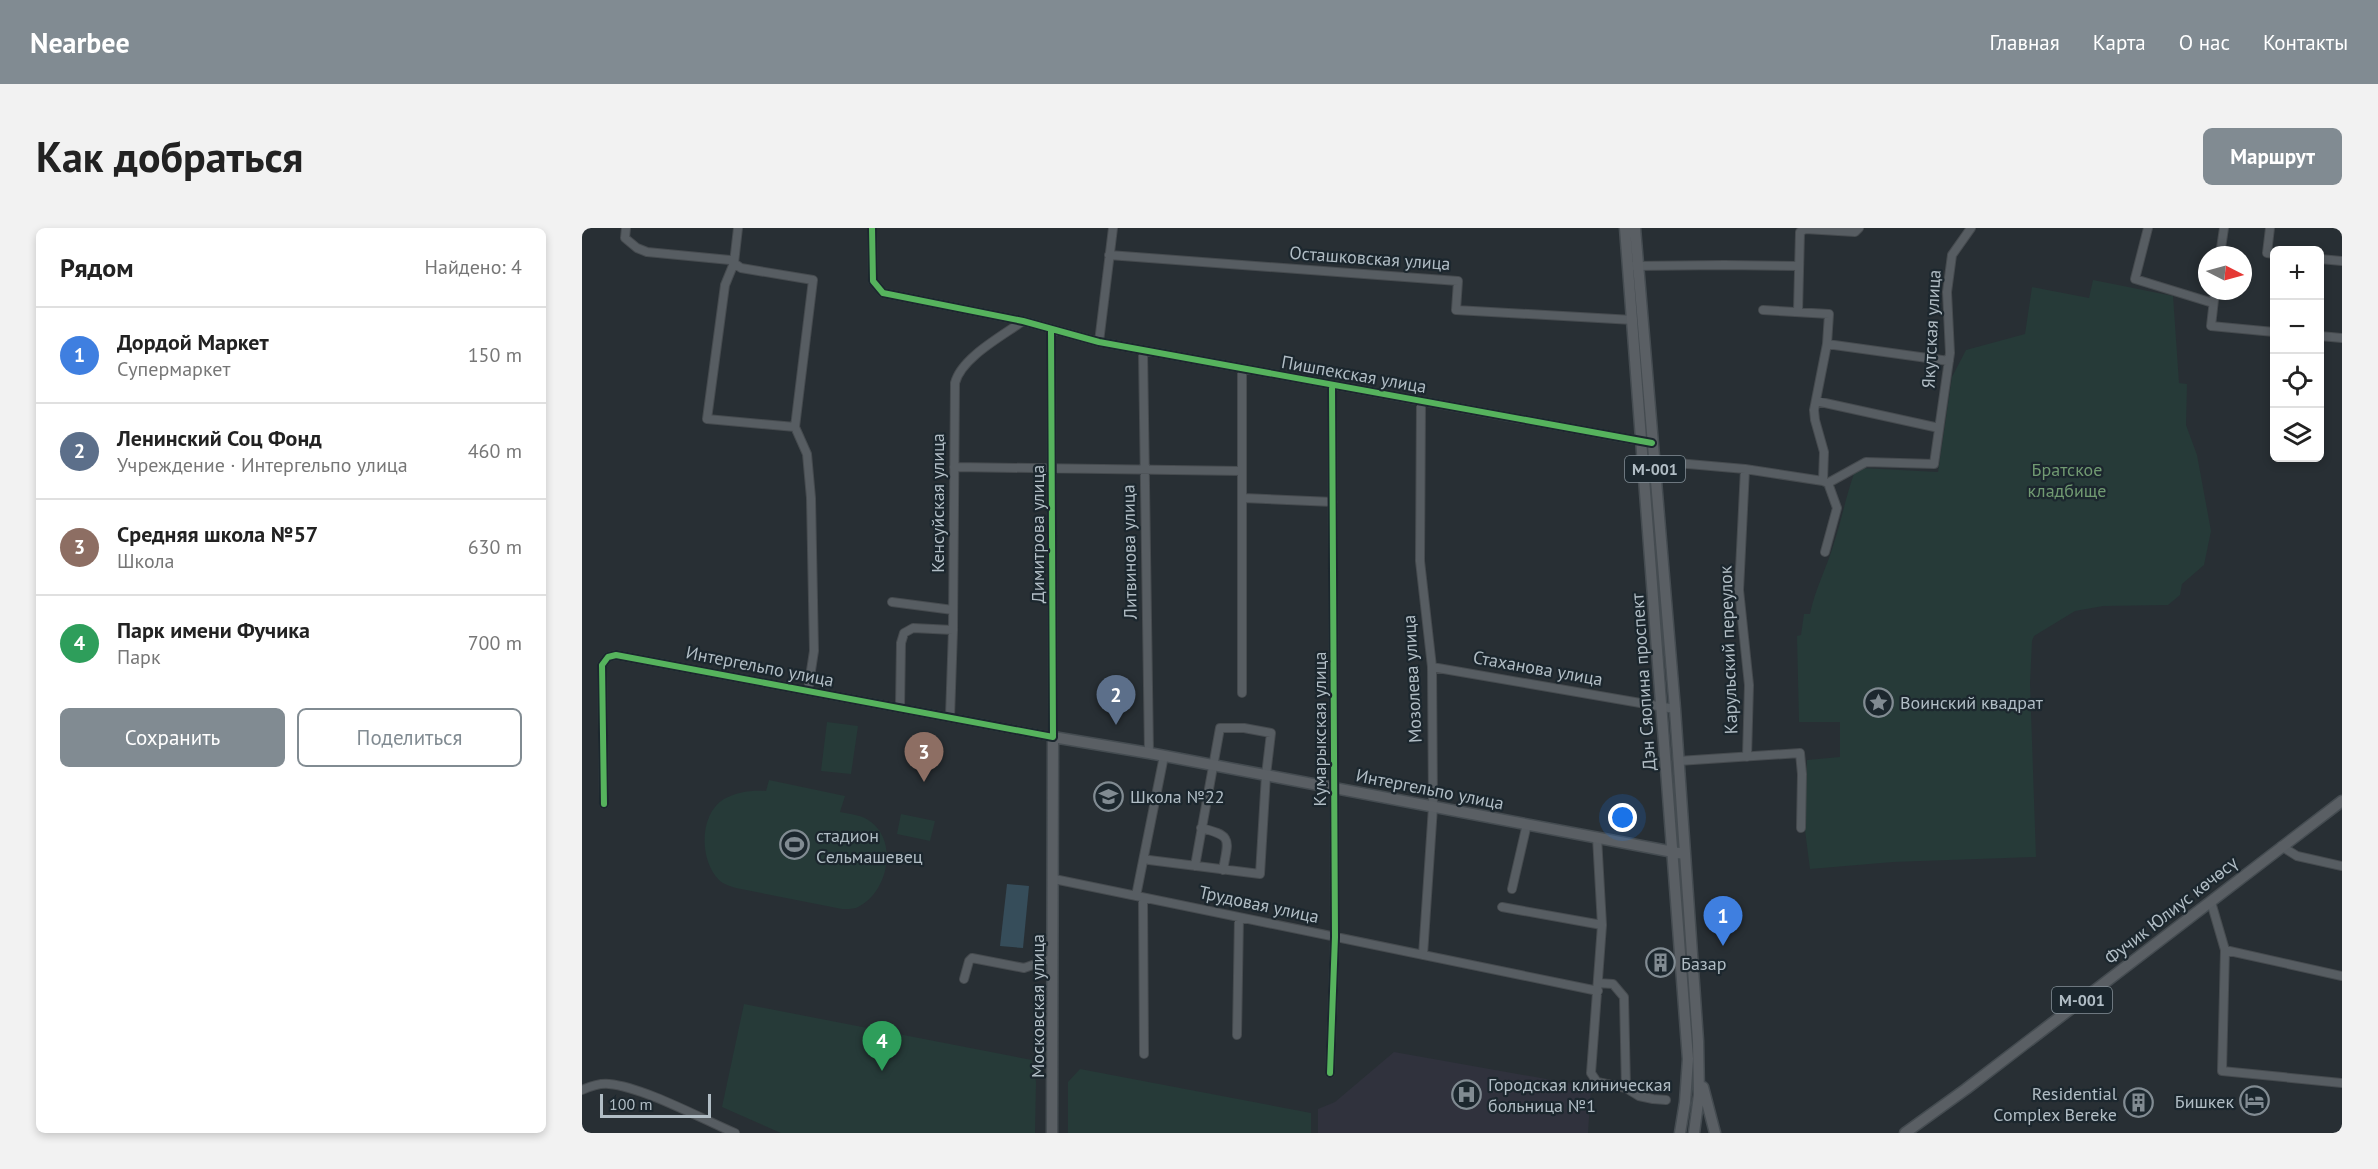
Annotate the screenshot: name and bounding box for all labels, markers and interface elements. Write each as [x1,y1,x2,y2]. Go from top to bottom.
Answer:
text: Nearbee [30,24,130,61]
text: Главная [1989,29,2060,56]
text: Карта [2093,29,2146,56]
text: О нас [2179,29,2230,56]
text: Контакты [2263,29,2348,56]
button: Маршрут [2203,128,2342,185]
text: Как добраться [36,129,303,184]
street label: Осташковская улица [1289,241,1451,275]
north arrow [2198,246,2252,300]
map controls [2270,246,2324,462]
button: + [2270,246,2324,300]
text: Рядом [60,251,134,284]
text: Найдено: 4 [425,254,522,280]
street label: Якутская улица [1916,269,1946,389]
button: − [2270,300,2324,354]
text: Дордой Маркет [117,328,269,356]
text: 1 [74,342,85,368]
text: 150 m [468,342,522,368]
street label: Пишпекская улица [1280,350,1428,398]
button: locate [2270,354,2324,408]
text: Супермаркет [117,356,230,382]
button: layers [2270,408,2324,462]
text: Ленинский Соц Фонд [117,424,322,452]
street label: Кенсуйская улица [926,433,949,573]
text: 2 [74,438,85,464]
text: 460 m [468,438,522,464]
text: Учреждение · Интергельпо улица [117,452,408,478]
road number: M-001 [1625,456,1685,482]
park label: Братское кладбище [2027,458,2107,502]
street label: Димитрова улица [1026,465,1049,603]
street label: Литвинова улица [1116,484,1142,621]
text: Средняя школа №57 [117,520,318,548]
text: 3 [74,534,85,560]
text: 630 m [468,534,522,560]
text: Школа [117,548,174,574]
street label: Карульский переулок [1714,565,1742,735]
street label: Дэн Сяопина проспект [1625,592,1661,772]
street label: Мозолева улица [1397,614,1427,744]
text: Парк имени Фучика [117,616,310,644]
text: 4 [74,630,85,656]
text: 700 m [468,630,522,656]
street label: Интергельпо улица [684,640,836,692]
text: Парк [117,644,160,670]
street label: Стаханова улица [1471,645,1605,691]
street label: Кумарыкская улица [1308,652,1331,806]
pin: 2 [1096,676,1136,725]
place icon: Воинский квадрат [1863,686,1895,718]
place label: Воинский квадрат [1900,691,2044,714]
button: Сохранить [60,708,285,767]
button: Поделиться [297,708,522,767]
pin: 3 [904,732,944,782]
street label: Интергельпо улица [1354,763,1506,815]
school or university icon: Школа №22 [1093,780,1125,812]
place label: Школа №22 [1130,785,1225,808]
your location [1608,803,1637,832]
place label: стадион Сельмашевец [816,824,923,868]
sports icon: стадион Сельмашевец [779,829,811,861]
street label: Фучик Юлиус көчөсү [2100,851,2242,969]
street label: Трудовая улица [1197,880,1321,928]
pin: 1 [1704,896,1742,946]
street label: Московская улица [1026,934,1049,1078]
building icon: Базар [1644,947,1676,979]
place label: Базар [1681,952,1726,975]
road number: М-001 [2052,987,2112,1013]
pin: 4 [862,1022,902,1071]
place label: Городская клиническая больница №1 [1488,1073,1671,1117]
hospital icon: Городская клиническая больница №1 [1451,1078,1483,1110]
place label: Residential Complex Bereke [1993,1082,2118,1126]
hotel icon: Бишкек [2239,1085,2271,1117]
building icon: Residential Complex Bereke [2122,1087,2154,1119]
place label: Бишкек [2175,1090,2234,1113]
scale bar [600,1091,711,1118]
text: 100 m [609,1094,652,1114]

